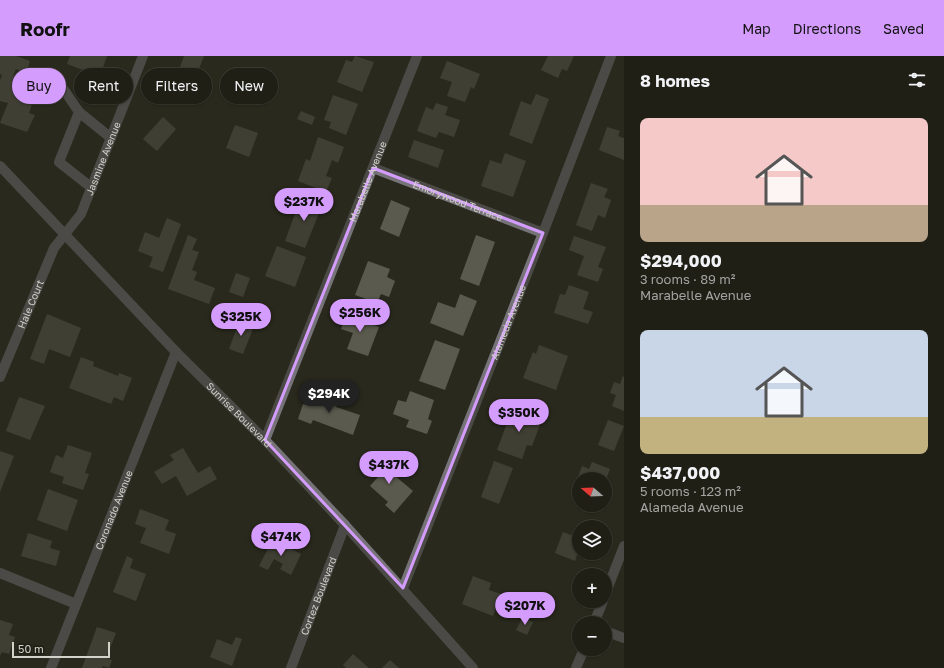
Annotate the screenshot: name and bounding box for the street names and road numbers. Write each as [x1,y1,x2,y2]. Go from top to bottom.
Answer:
street label: Jasmine Avenue [83,120,123,197]
street label: Marabelle Avenue [346,139,389,224]
street label: Emorywood Terrace [411,178,505,223]
street label: Hale Court [15,278,46,330]
street label: Alameda Avenue [488,282,528,361]
street label: Sunrise Boulevard [204,380,274,450]
street label: Coronado Avenue [92,468,135,551]
street label: Cortez Boulevard [298,555,338,637]

